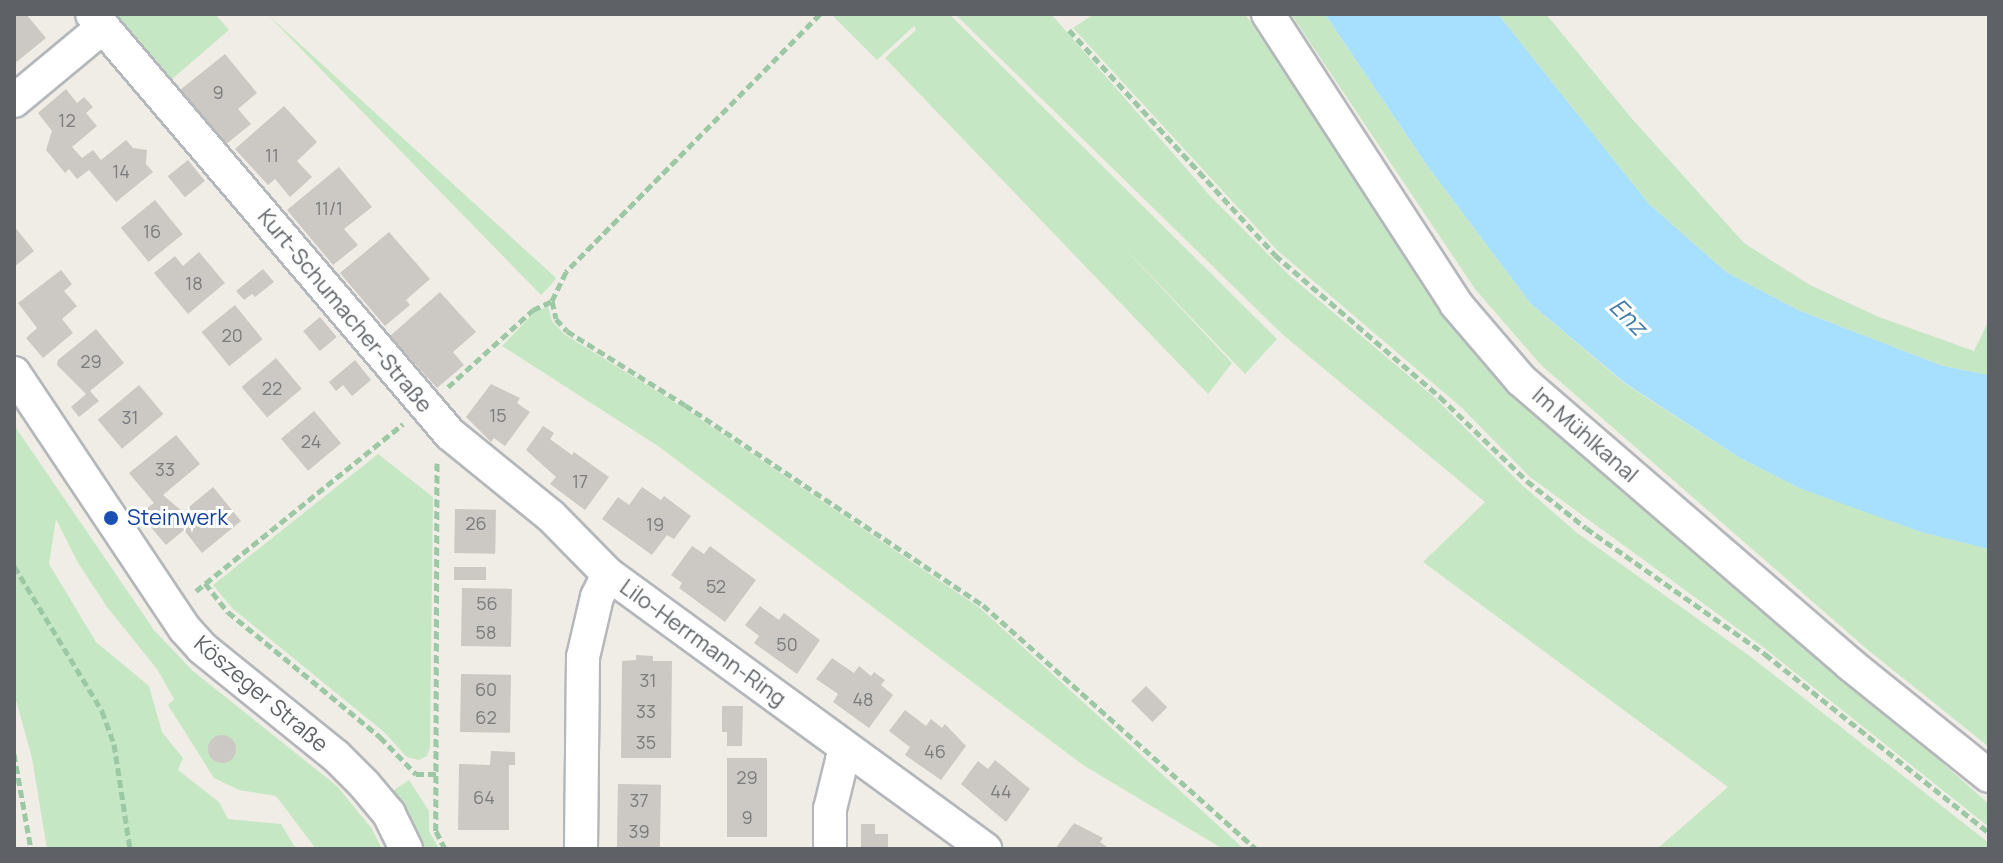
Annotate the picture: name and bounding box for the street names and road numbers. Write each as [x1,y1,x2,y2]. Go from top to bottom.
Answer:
street label: Kurt-Schumacher-Straße [252,204,438,418]
street label: Im Mühlkanal [1527,382,1643,488]
street label: Lilo-Herrmann-Ring [615,574,791,712]
street label: Köszeger Straße [189,630,333,758]

